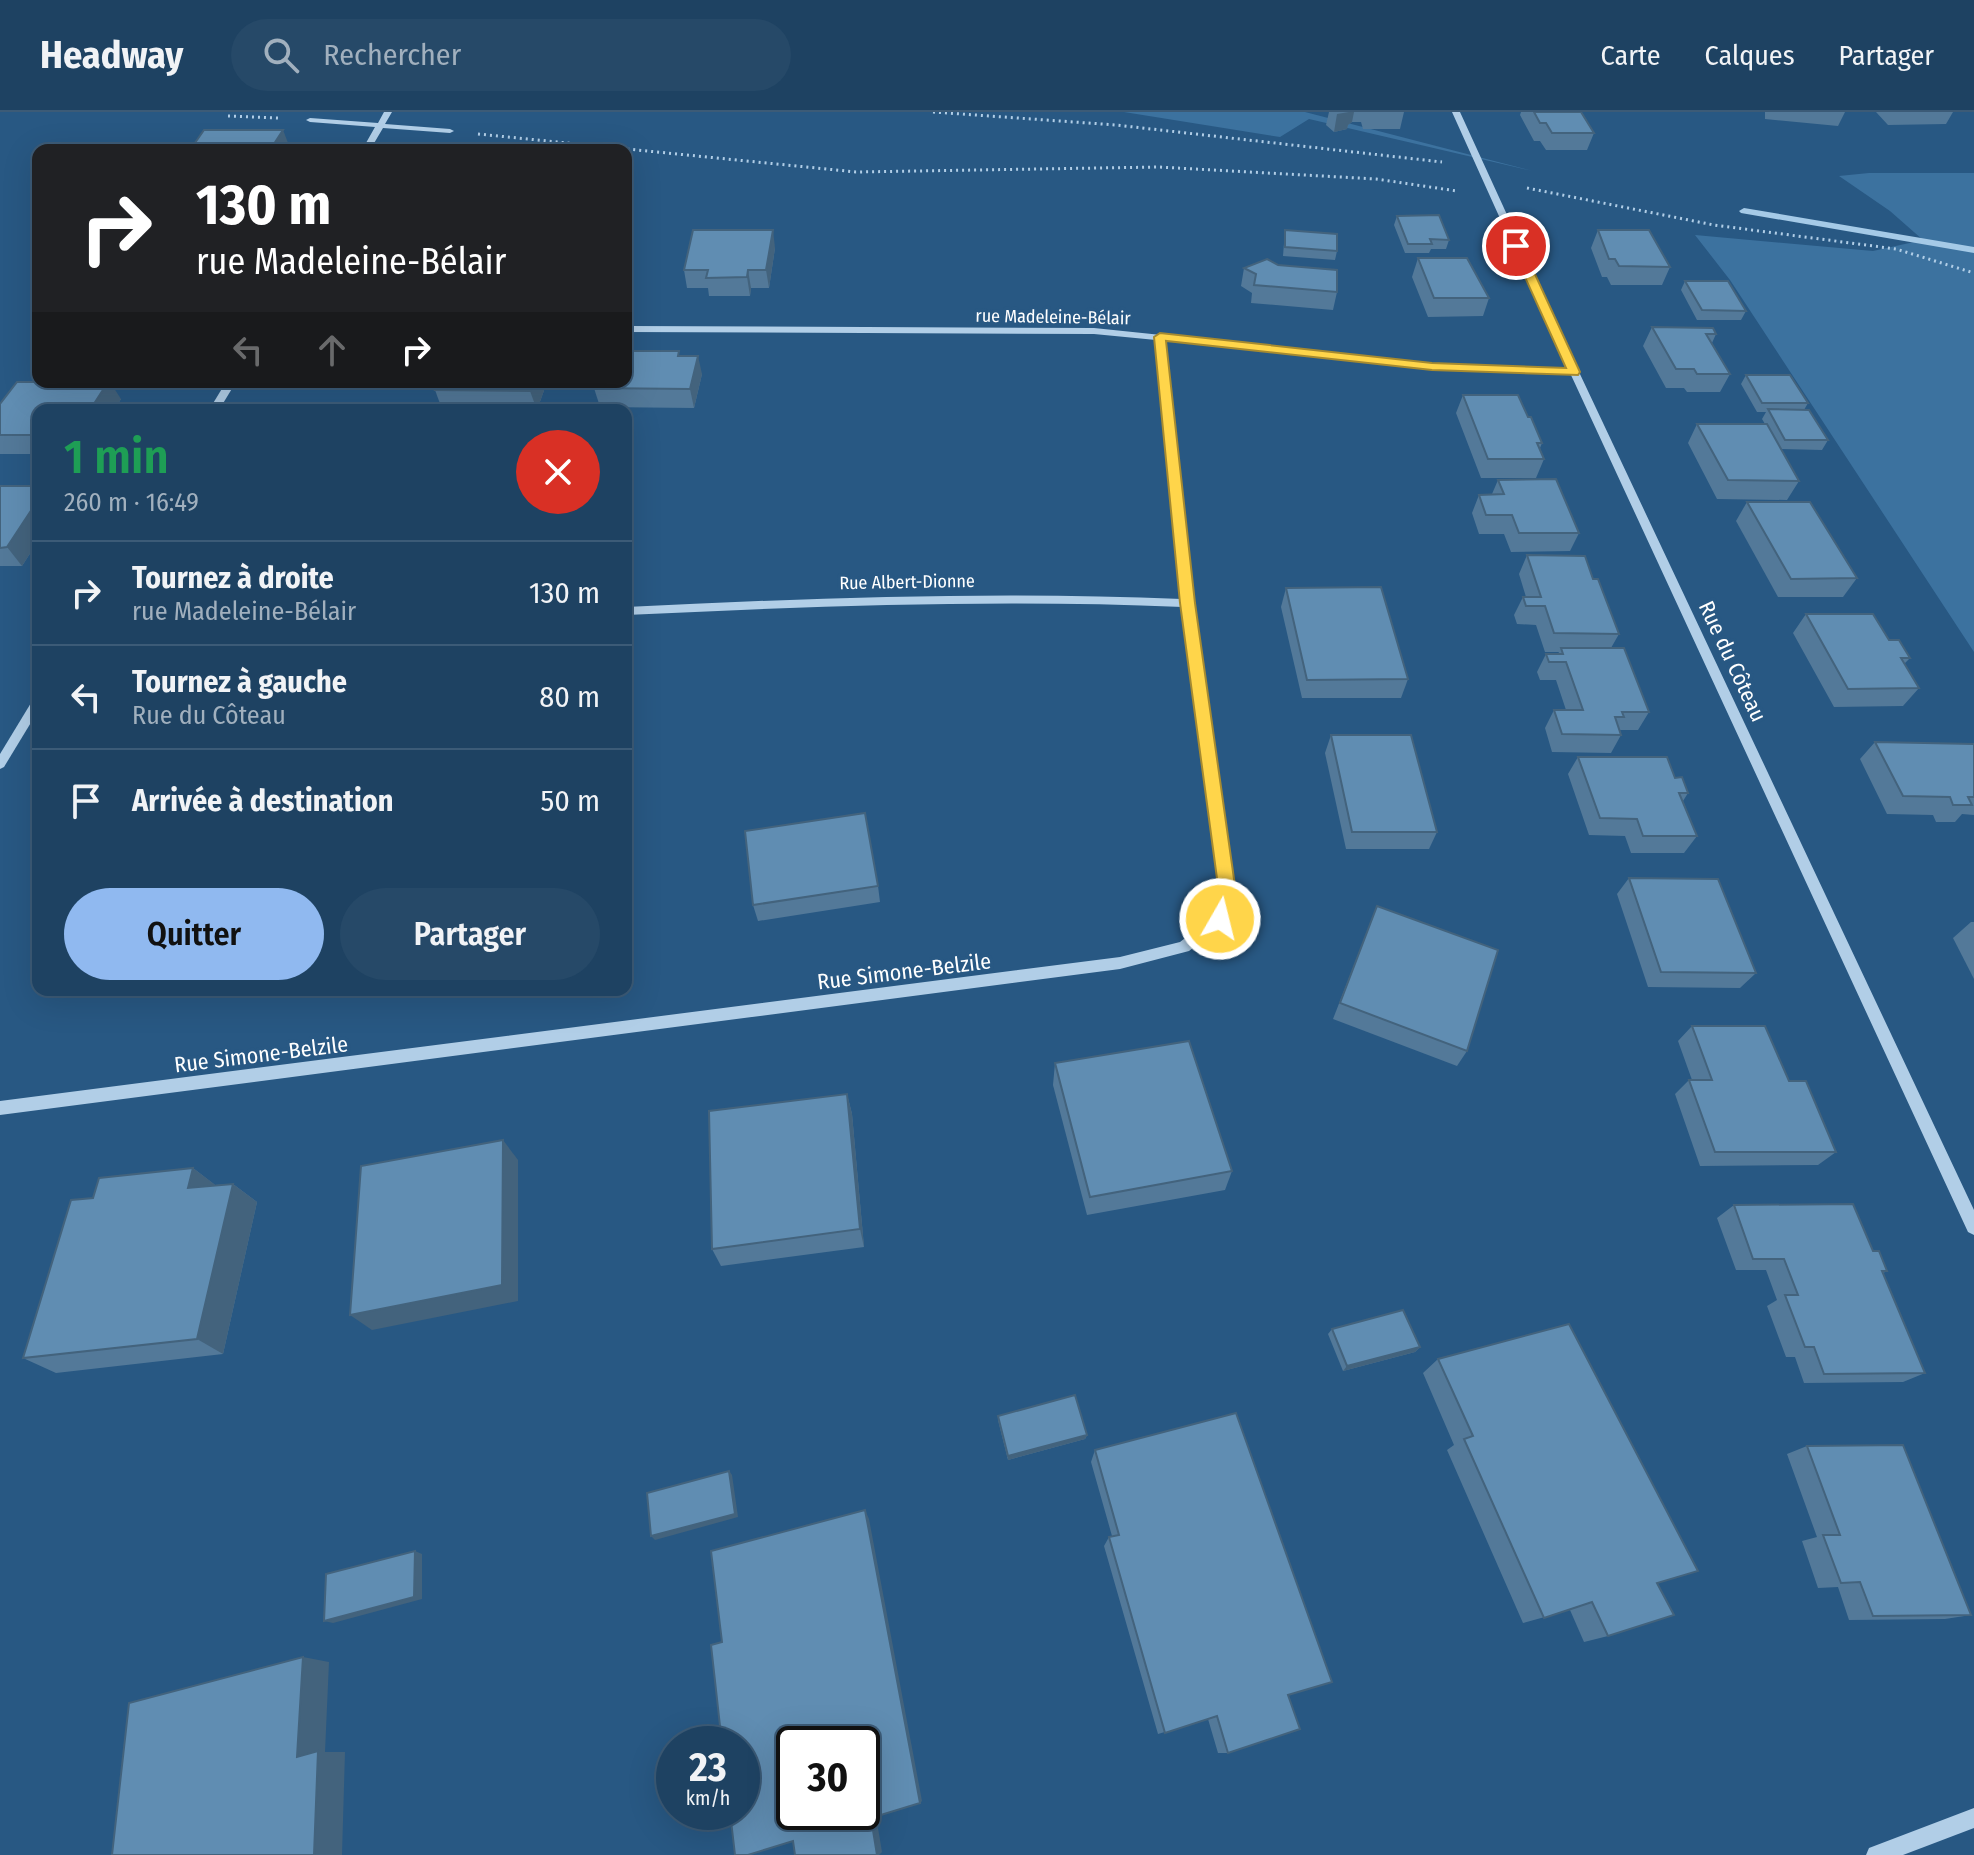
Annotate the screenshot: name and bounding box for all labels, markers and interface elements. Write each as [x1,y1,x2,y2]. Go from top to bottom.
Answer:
search box [231,19,791,91]
text: Headway [40,32,183,78]
icon: search [259,33,303,77]
text: Rechercher [323,37,461,73]
text: Carte [1601,39,1661,72]
text: Calques [1705,39,1795,72]
text: Partager [1839,39,1934,72]
text: 130 m [196,172,331,239]
icon: right [64,176,168,280]
pin [1482,212,1550,280]
icon: arrive [1494,224,1538,268]
text: rue Madeleine-Bélair [196,240,506,284]
street label: rue Madeleine-Bélair [975,305,1131,329]
icon: left [226,328,270,372]
icon: ahead [310,328,354,372]
icon: right [394,328,438,372]
text: 1 min [64,428,169,486]
button: close [516,430,600,514]
text: 260 m · 16:49 [64,487,199,518]
text: Tournez à droite [132,560,334,596]
street label: Rue Albert-Dionne [839,570,975,594]
icon: right [64,571,108,615]
text: 130 m [529,575,600,611]
text: rue Madeleine-Bélair [132,596,356,627]
street label: Rue du Côteau [1693,597,1772,726]
text: Tournez à gauche [132,664,347,700]
icon: left [64,675,108,719]
text: 80 m [539,679,600,715]
text: Rue du Côteau [132,700,286,731]
icon: arrive [64,779,108,823]
text: Arrivée à destination [132,783,393,819]
text: 50 m [540,783,600,819]
position arrow [1178,877,1262,961]
button: Quitter [64,888,324,980]
button: Partager [340,888,600,980]
street label: Rue Simone-Belzile [816,947,992,996]
street label: Rue Simone-Belzile [173,1030,349,1079]
speed limit sign: 30 [776,1726,880,1830]
text: 23 [689,1744,727,1792]
text: km/h [686,1786,730,1810]

